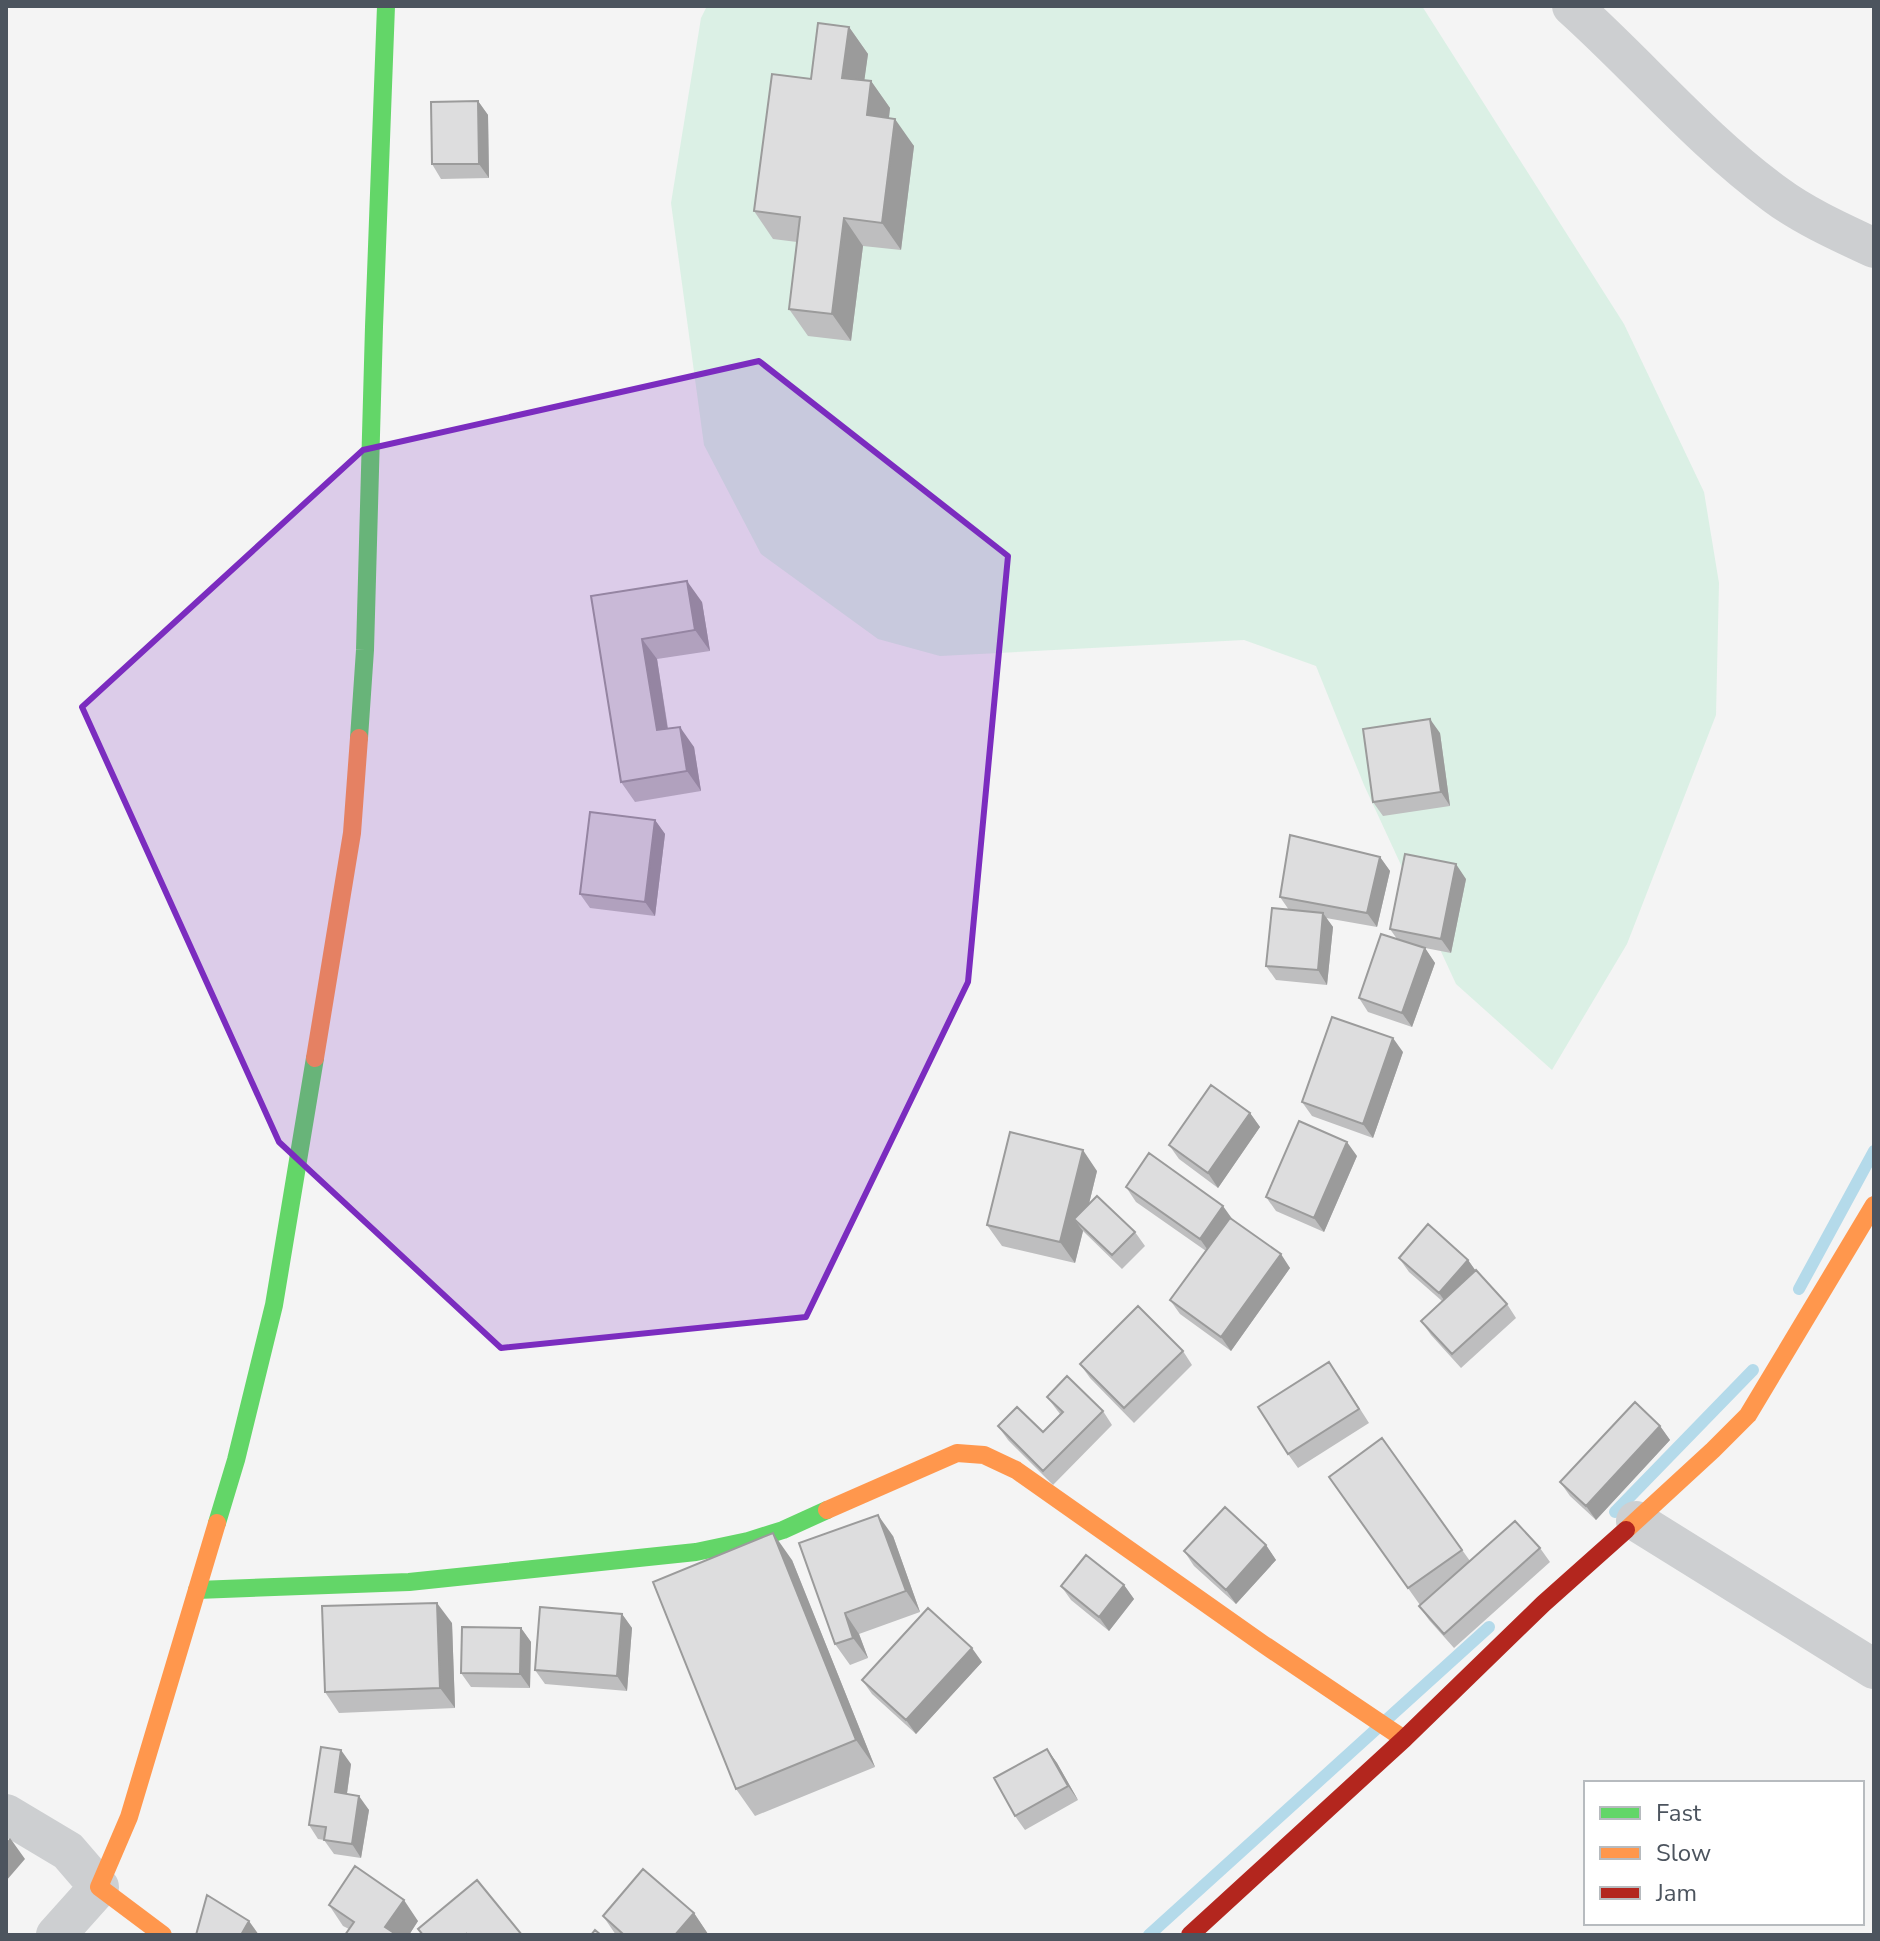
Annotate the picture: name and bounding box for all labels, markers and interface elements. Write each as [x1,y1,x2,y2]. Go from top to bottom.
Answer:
legend [1584,1781,1864,1925]
text: Fast [1656,1797,1702,1829]
text: Slow [1656,1837,1711,1869]
text: Jam [1655,1877,1697,1909]

